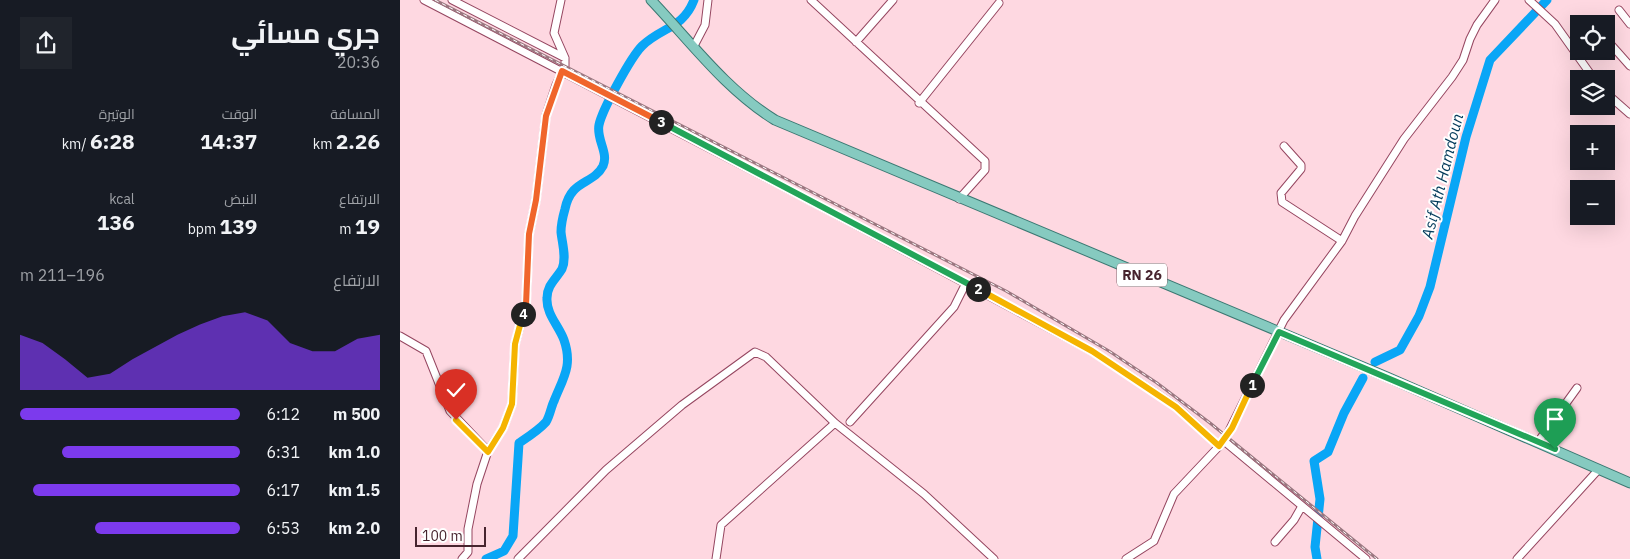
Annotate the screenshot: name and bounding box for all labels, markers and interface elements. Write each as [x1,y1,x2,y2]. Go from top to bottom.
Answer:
text: جري مسائي [231,14,380,51]
map controls [1570,15,1615,225]
button: locate [1570,15,1615,60]
button: share [20,17,72,69]
text: 20:36 [337,52,380,72]
button: layers [1570,70,1615,115]
text: الوتيرة [99,105,135,123]
text: الوقت [222,105,257,123]
text: المسافة [330,105,380,123]
pin: 3 [648,110,674,134]
water label: Asif Ath Hamdoun [1417,111,1467,242]
text: 3 [657,113,666,131]
button: + [1570,125,1615,170]
text: 6:28 [90,127,135,155]
text: 14:37 [200,127,257,155]
text: 2.26 [336,127,380,155]
text: /km [62,135,90,153]
text: km [313,135,336,153]
button: − [1570,180,1615,225]
text: kcal [109,190,135,208]
text: النبض [224,190,257,208]
text: الارتفاع [339,190,380,208]
text: 136 [97,208,135,236]
text: 139 [220,212,257,240]
text: 19 [355,212,380,240]
text: bpm [188,220,220,238]
text: m [339,220,355,238]
road number: RN 26 [1117,264,1167,286]
text: 196–211 m [20,265,105,285]
text: الارتفاع [333,270,380,290]
pin: 2 [966,276,990,302]
text: 2 [974,280,983,298]
pin: 4 [510,302,536,326]
text: 4 [519,305,528,323]
pin [435,369,477,420]
pin: 1 [1240,372,1264,398]
icon: check [442,376,470,404]
text: 1 [1248,376,1257,394]
pin [1534,398,1576,449]
text: 6:12 [267,404,300,424]
text: 500 m [333,404,380,424]
icon: arrive [1541,405,1569,433]
text: 6:31 [267,442,300,462]
text: 1.0 km [329,442,380,462]
text: 6:17 [267,480,300,500]
text: 1.5 km [329,480,380,500]
text: 6:53 [267,518,300,538]
text: 2.0 km [329,518,380,538]
scale bar [415,524,486,547]
text: 100 m [422,527,463,545]

